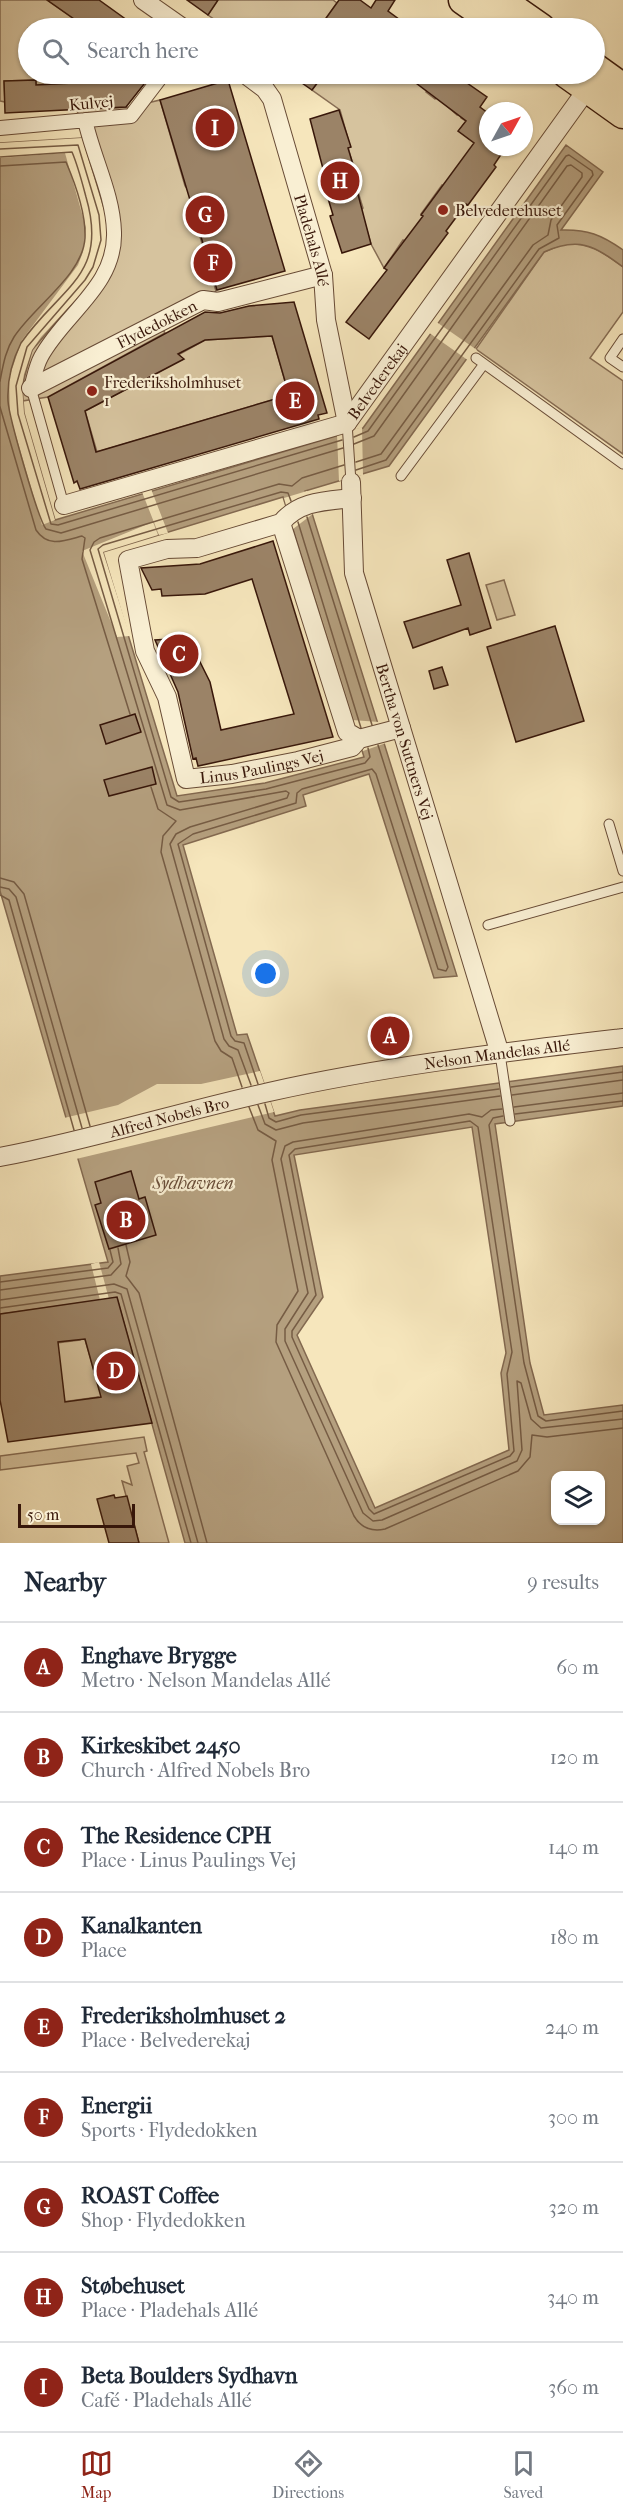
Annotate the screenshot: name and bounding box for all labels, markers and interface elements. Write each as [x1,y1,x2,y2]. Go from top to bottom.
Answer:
search box [18,18,605,84]
icon: search [39,35,72,68]
text: Search here [87,38,199,64]
street label: Kulvej [68,92,114,114]
north arrow [479,102,533,156]
pin: I [196,106,234,150]
pin: H [320,158,360,204]
pin: G [186,192,224,238]
street label: Pladehals Allé [290,192,333,287]
place label: Belvederehuset [455,201,562,220]
marker: Belvederehuset [436,203,450,217]
pin: F [194,240,232,286]
street label: Flydedokken [113,295,200,352]
street label: Belvederekaj [343,340,411,423]
place label: Frederiksholmhuset 1 [104,373,242,410]
pin: E [276,378,314,424]
marker: Frederiksholmhuset 1 [85,384,99,398]
pin: C [160,632,198,676]
street label: Bertha von Suttners Vej [372,661,438,822]
street label: Linus Paulings Vej [199,745,325,787]
your location [251,959,280,988]
pin: A [370,1014,410,1058]
street label: Nelson Mandelas Allé [423,1035,571,1073]
street label: Alfred Nobels Bro [107,1092,231,1141]
water label: Sydhavnen [151,1173,234,1194]
pin: B [106,1198,146,1242]
pin: D [96,1348,136,1394]
map controls [551,1471,605,1525]
button: layers [551,1471,605,1525]
scale bar [18,1501,135,1528]
text: 50 m [27,1505,59,1524]
text: Nearby [24,1567,106,1598]
text: 9 results [527,1571,599,1594]
text: Enghave Brygge [81,1643,237,1669]
text: A [37,1656,50,1679]
text: 60 m [556,1656,599,1679]
text: Metro · Nelson Mandelas Allé [81,1669,331,1692]
text: Kirkeskibet 2450 [81,1733,241,1759]
text: B [37,1746,50,1769]
text: 120 m [550,1746,599,1769]
text: Church · Alfred Nobels Bro [81,1759,310,1782]
text: The Residence CPH [81,1823,271,1849]
text: C [37,1836,50,1859]
text: 140 m [548,1836,599,1859]
text: Place · Linus Paulings Vej [81,1849,296,1872]
text: Kanalkanten [81,1913,202,1939]
text: D [36,1926,51,1949]
text: 180 m [550,1926,599,1949]
text: Place [81,1939,127,1962]
text: Frederiksholmhuset 2 [81,2003,286,2029]
text: E [37,2016,50,2039]
text: 240 m [545,2016,599,2039]
text: Place · Belvederekaj [81,2029,250,2052]
text: Energii [81,2093,152,2119]
text: F [38,2106,49,2129]
text: 300 m [548,2106,599,2129]
text: Sports · Flydedokken [81,2119,257,2142]
text: ROAST Coffee [81,2183,219,2209]
text: G [36,2196,51,2219]
text: 320 m [549,2196,599,2219]
text: Shop · Flydedokken [81,2209,246,2232]
text: Støbehuset [81,2273,185,2299]
text: H [36,2286,51,2309]
text: 340 m [547,2286,599,2309]
text: Place · Pladehals Allé [81,2299,258,2322]
text: Beta Boulders Sydhavn [81,2363,297,2389]
text: I [40,2376,47,2399]
text: 360 m [548,2376,599,2399]
text: Café · Pladehals Allé [81,2389,252,2412]
tab: Map [80,2447,113,2502]
tab: Directions [272,2447,344,2502]
tab: Saved [504,2447,543,2502]

